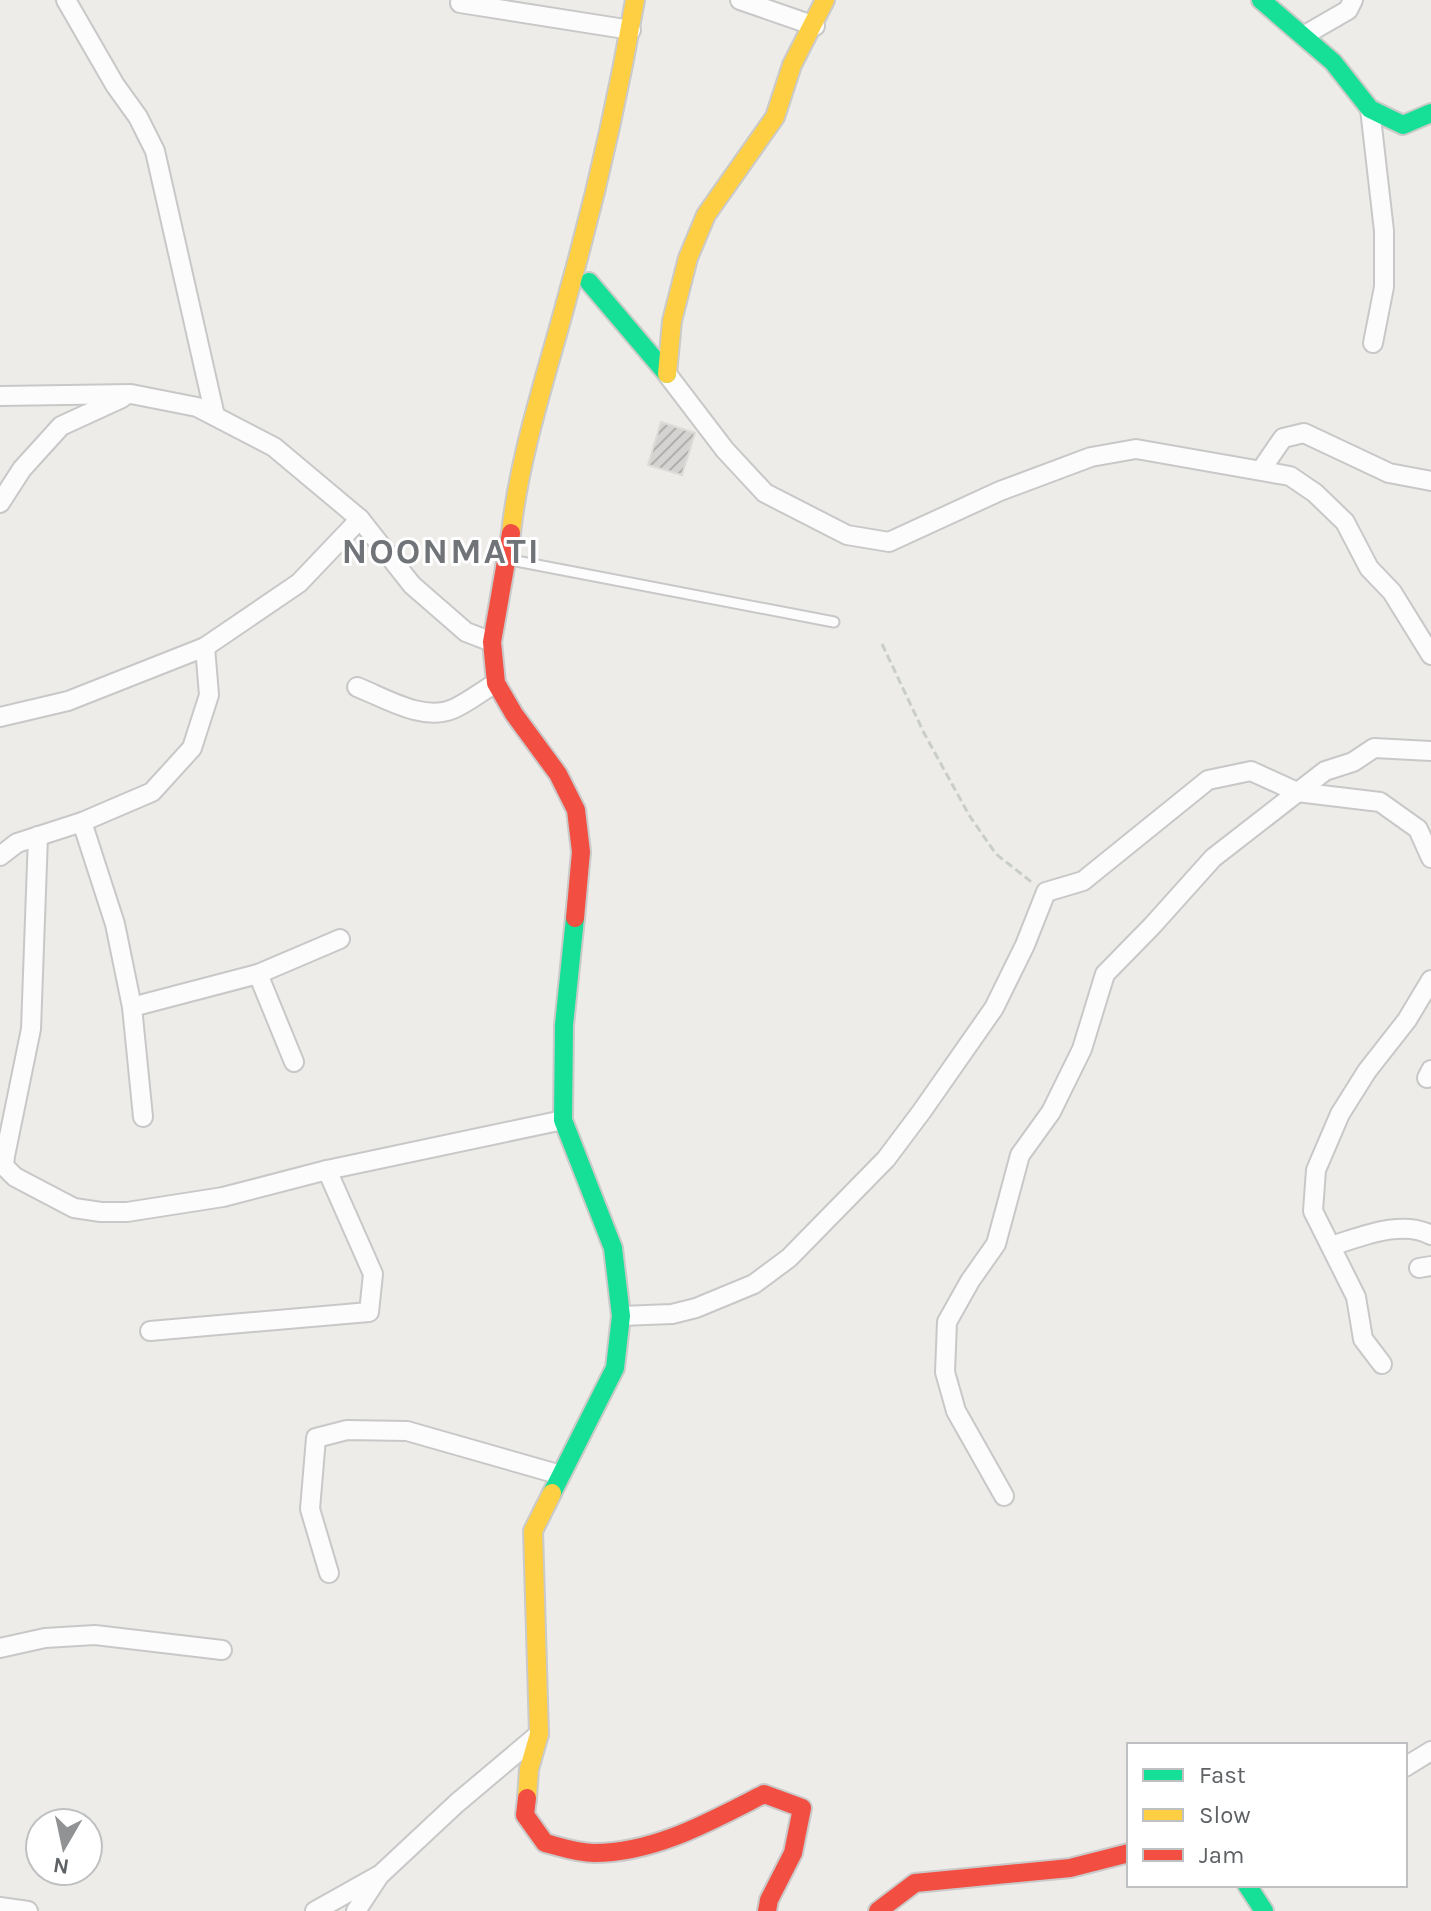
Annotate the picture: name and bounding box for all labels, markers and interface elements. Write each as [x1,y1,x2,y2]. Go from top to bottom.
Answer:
district label: NOONMATI [341,530,541,572]
legend [1127,1743,1407,1887]
text: Fast [1199,1761,1246,1789]
text: Slow [1199,1801,1251,1829]
north arrow [24,1807,104,1887]
text: Jam [1199,1841,1244,1869]
text: N [51,1852,71,1880]

